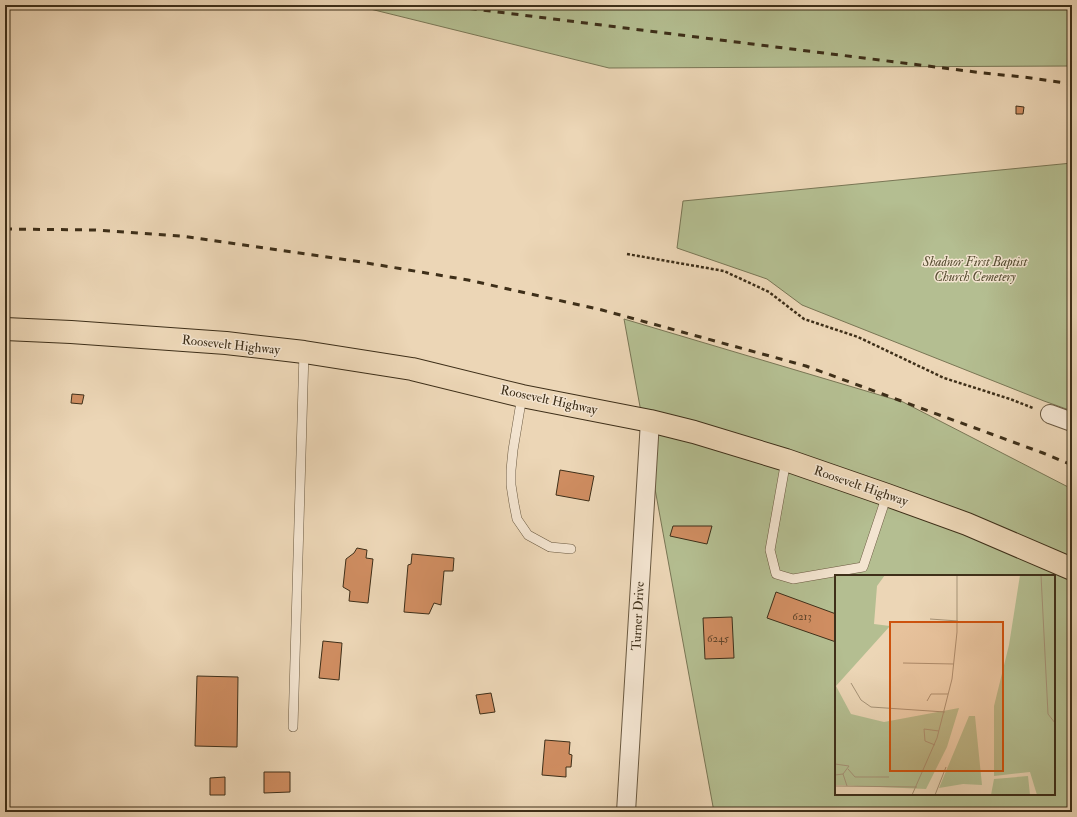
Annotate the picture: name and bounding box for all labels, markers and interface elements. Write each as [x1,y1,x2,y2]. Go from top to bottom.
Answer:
park label: Shadnor First Baptist Church Cemetery [922,254,1028,285]
street label: Roosevelt Highway [181,332,281,359]
street label: Roosevelt Highway [499,382,599,419]
street label: Roosevelt Highway [811,462,911,511]
inset map [835,575,1055,795]
street label: Turner Drive [628,580,648,651]
house number: 6213 [792,610,812,623]
house number: 6245 [707,632,729,645]

